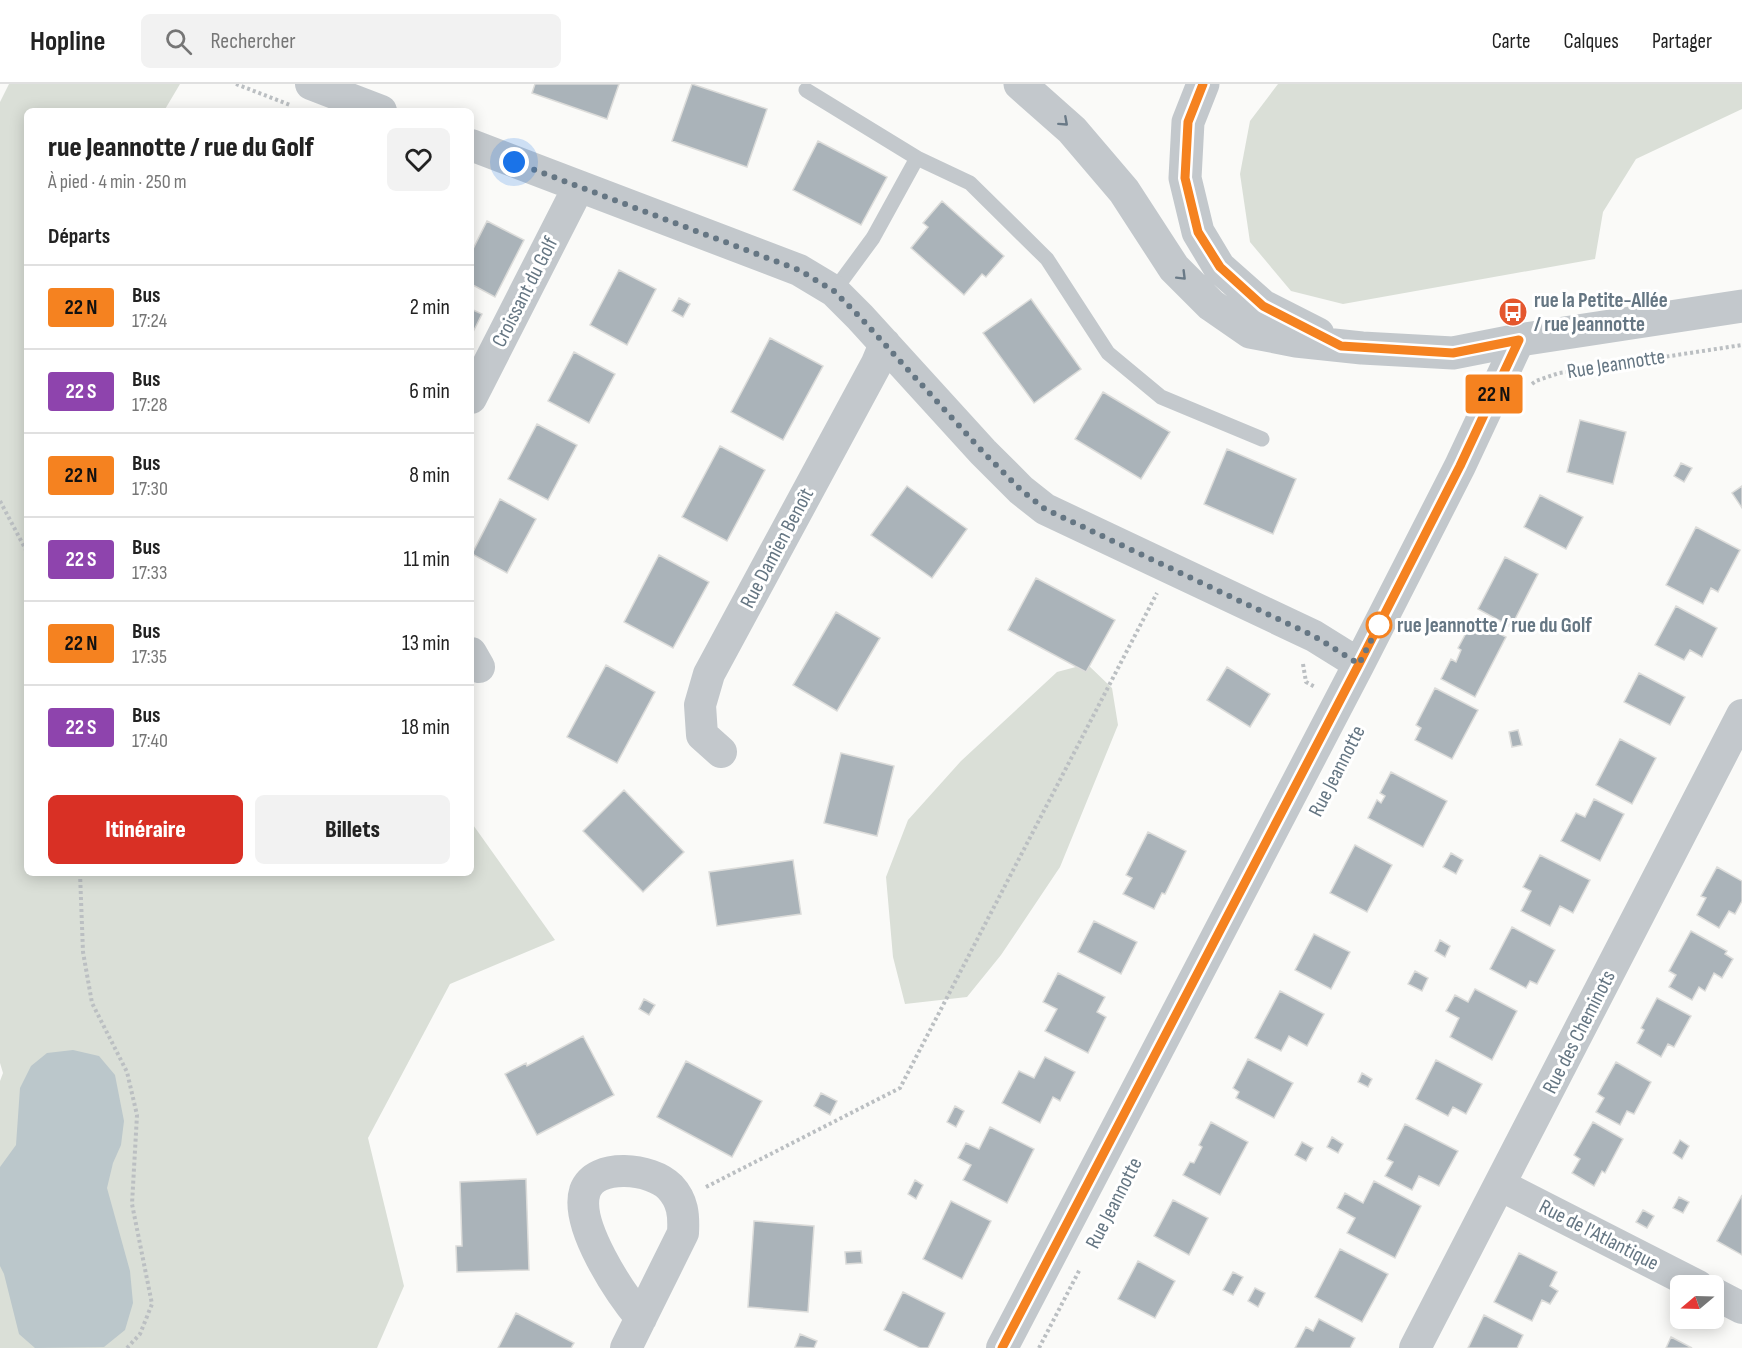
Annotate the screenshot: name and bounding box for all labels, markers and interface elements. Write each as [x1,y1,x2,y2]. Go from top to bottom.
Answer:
search box [141,14,561,68]
text: Hopline [30,25,105,58]
icon: search [162,25,195,58]
text: Rechercher [210,28,296,55]
text: Carte [1492,29,1531,54]
text: Calques [1564,29,1619,54]
text: Partager [1652,29,1712,54]
one-way arrow [1057,115,1068,126]
button: heart [387,128,450,191]
text: rue Jeannotte / rue du Golf [48,131,314,164]
your location [499,147,529,177]
text: À pied · 4 min · 250 m [48,170,187,194]
text: Départs [48,223,110,250]
street label: Croissant du Golf [487,232,564,351]
one-way arrow [1175,269,1186,280]
text: Bus [132,282,161,309]
place label: rue la Petite-Allée / rue Jeannotte [1534,288,1668,337]
text: 2 min [410,294,450,321]
text: 22 N [65,295,97,320]
bus stop icon: rue la Petite-Allée / rue Jeannotte [1497,296,1529,328]
text: 17:24 [132,309,167,333]
street label: Rue Jeannotte [1565,344,1667,384]
text: Bus [132,366,161,393]
line badge: 22 N [1452,374,1536,414]
text: 6 min [409,378,450,405]
text: 22 S [65,379,97,404]
text: 22 N [1478,382,1510,407]
text: 17:28 [132,393,168,417]
text: Bus [132,450,161,477]
text: 8 min [409,462,450,489]
text: 22 N [65,463,97,488]
text: 17:30 [132,477,168,501]
street label: Rue Damien Benoît [735,484,819,612]
text: Bus [132,534,161,561]
text: 11 min [403,546,450,573]
text: 22 S [65,547,97,572]
text: 17:33 [132,561,167,585]
marker: rue Jeannotte / rue du Golf [1366,612,1392,638]
place label: rue Jeannotte / rue du Golf [1397,613,1592,638]
text: Bus [132,618,161,645]
text: 13 min [402,630,450,657]
text: 22 N [65,631,97,656]
text: 17:35 [132,645,167,669]
text: Bus [132,702,161,729]
text: 18 min [402,714,450,741]
text: 22 S [65,715,97,740]
street label: Rue Jeannotte [1303,721,1371,821]
text: 17:40 [132,729,168,753]
button: Itinéraire [48,795,243,864]
button: Billets [255,795,450,864]
street label: Rue des Cheminots [1537,966,1621,1098]
street label: Rue Jeannotte [1080,1153,1148,1253]
street label: Rue de l'Atlantique [1535,1194,1663,1276]
north arrow [1670,1275,1724,1329]
map controls [1670,1275,1724,1329]

